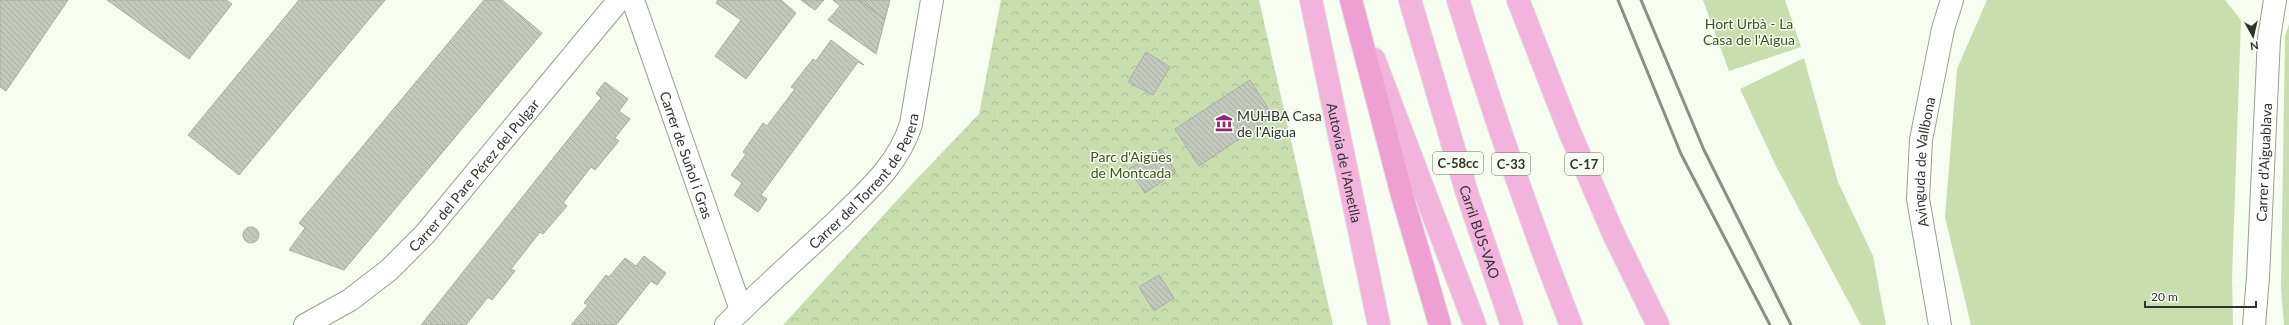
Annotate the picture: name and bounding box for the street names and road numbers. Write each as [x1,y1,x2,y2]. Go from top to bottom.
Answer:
street label: Carrer de Suñol i Gras [657,89,717,221]
street label: Carrer del Pare Pérez del Pulgar [405,95,542,254]
street label: Avinguda de Vallbona [1909,95,1938,229]
street label: Autovia de l'Ametlla [1324,101,1366,224]
street label: Carrer d'Aiguablava [2252,102,2275,222]
street label: Carrer del Torrent de Perera [805,112,921,252]
road number: C-58cc [1433,152,1483,174]
road number: C-33 [1492,153,1530,175]
road number: C-17 [1565,153,1603,175]
street label: Carril BUS-VAO [1457,183,1504,281]

